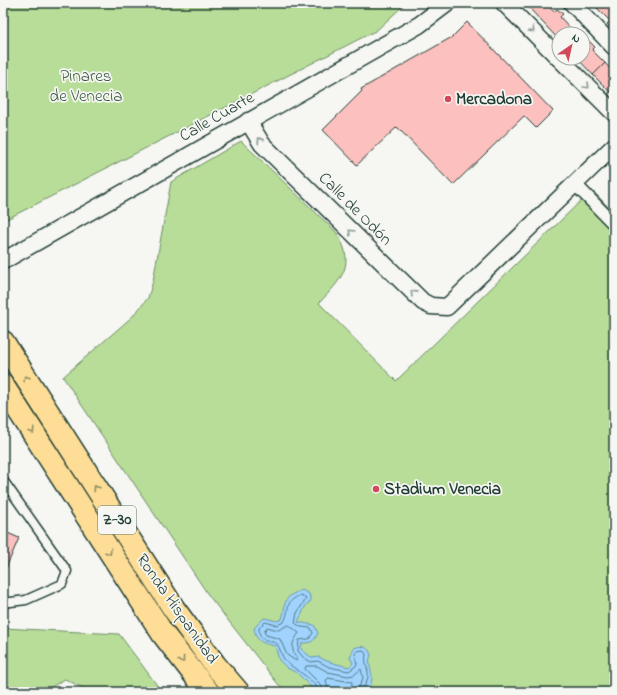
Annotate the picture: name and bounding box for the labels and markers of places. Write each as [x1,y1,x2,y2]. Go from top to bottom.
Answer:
place label: Mercadona [456,87,532,112]
marker: Mercadona [443,94,453,104]
place label: Stadium Venecia [384,477,501,502]
marker: Stadium Venecia [371,484,381,494]

